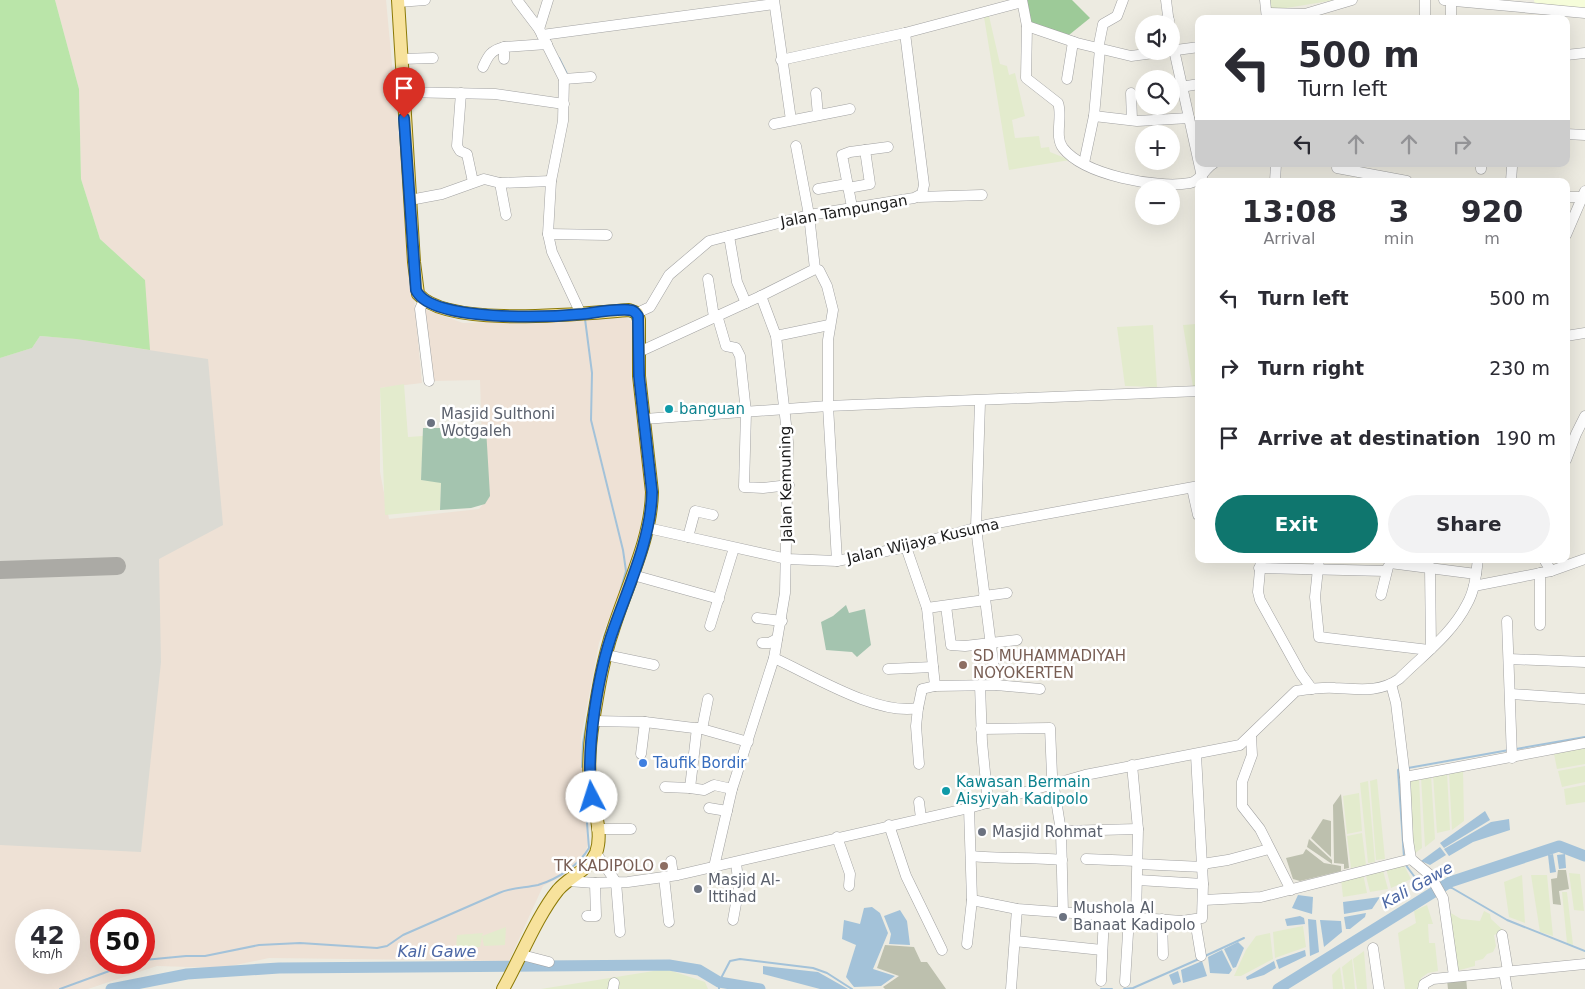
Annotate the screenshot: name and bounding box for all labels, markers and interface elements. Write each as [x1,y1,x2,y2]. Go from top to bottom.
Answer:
map controls [1135,15,1180,225]
button: sound [1135,15,1180,60]
icon: left [1215,35,1280,100]
text: 500 m [1298,35,1420,75]
pin [383,67,425,118]
button: search [1135,70,1180,115]
icon: arrive [390,74,418,102]
text: Turn left [1298,76,1387,101]
button: + [1135,125,1180,170]
icon: left [1289,130,1317,158]
icon: ahead [1342,130,1370,158]
icon: ahead [1395,130,1423,158]
icon: right [1448,130,1476,158]
button: − [1135,180,1180,225]
street label: Jalan Tampungan [778,191,909,231]
text: 13:08 [1242,194,1337,229]
text: 3 [1388,194,1409,229]
text: 920 [1461,194,1523,229]
text: Arrival [1263,229,1315,248]
text: min [1384,229,1414,248]
text: m [1484,229,1500,248]
icon: left [1215,284,1243,312]
text: Turn left [1258,287,1349,309]
text: 500 m [1489,287,1550,309]
icon: right [1215,354,1243,382]
text: Turn right [1258,357,1364,379]
text: 230 m [1489,357,1550,379]
place label: banguan [679,400,745,418]
marker: banguan [663,403,675,415]
place label: Masjid Sulthoni Wotgaleh [441,405,555,440]
marker: Masjid Sulthoni Wotgaleh [425,417,437,429]
icon: arrive [1215,424,1243,452]
street label: Jalan Kemuning [776,426,796,543]
text: Arrive at destination [1258,427,1480,449]
text: 190 m [1495,427,1556,449]
button: Exit [1215,495,1378,553]
button: Share [1388,495,1550,553]
street label: Jalan Wijaya Kusuma [844,515,1001,568]
place label: SD MUHAMMADIYAH NOYOKERTEN [973,647,1126,682]
marker: SD MUHAMMADIYAH NOYOKERTEN [957,659,969,671]
place label: Taufik Bordir [652,754,747,772]
marker: Taufik Bordir [637,757,649,769]
position arrow [565,770,617,822]
place label: Kawasan Bermain Aisyiyah Kadipolo [956,773,1090,808]
marker: Kawasan Bermain Aisyiyah Kadipolo [940,785,952,797]
place label: Masjid Rohmat [992,823,1103,841]
marker: Masjid Rohmat [976,826,988,838]
place label: TK KADIPOLO [553,857,654,875]
water label: Kali Gawe [1378,858,1456,912]
marker: TK KADIPOLO [658,860,670,872]
place label: Masjid Al- Ittihad [708,871,780,906]
marker: Masjid Al- Ittihad [692,883,704,895]
place label: Mushola Al Banaat Kadipolo [1073,899,1196,934]
speed limit sign: 50 [90,909,155,974]
marker: Mushola Al Banaat Kadipolo [1057,911,1069,923]
text: 42 [30,921,65,950]
water label: Kali Gawe [398,942,477,961]
text: km/h [32,947,63,961]

